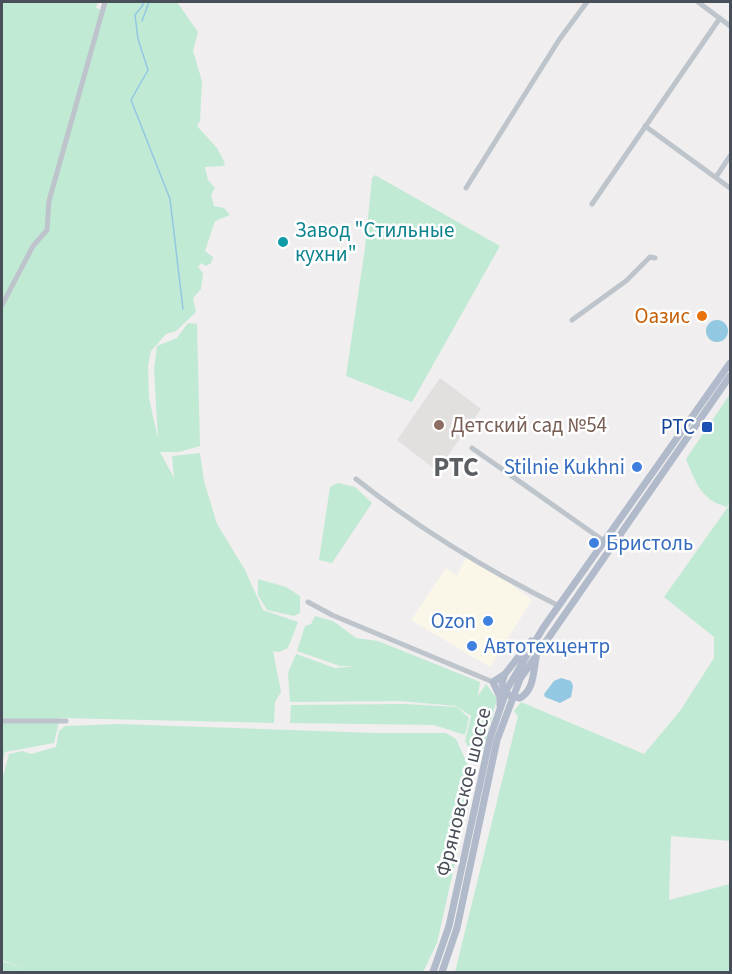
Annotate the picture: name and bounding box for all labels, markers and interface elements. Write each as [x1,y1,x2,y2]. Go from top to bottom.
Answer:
place label: Завод "Стильные кухни" [295,215,454,269]
marker: Завод "Стильные кухни" [276,235,290,249]
place label: Оазис [634,301,690,331]
marker: Оазис [695,309,709,323]
place label: Детский сад №54 [451,410,607,440]
place label: РТС [661,412,695,442]
marker: Детский сад №54 [432,418,446,432]
marker: РТС [700,420,714,434]
district label: РТС [433,448,479,487]
place label: Stilnie Kukhni [504,452,625,482]
marker: Stilnie Kukhni [630,460,644,474]
place label: Бристоль [606,528,693,558]
marker: Бристоль [587,536,601,550]
place label: Ozon [431,606,476,636]
marker: Ozon [481,614,495,628]
place label: Автотехцентр [484,631,610,661]
marker: Автотехцентр [465,639,479,653]
street label: Фряновское шоссе [428,704,498,880]

